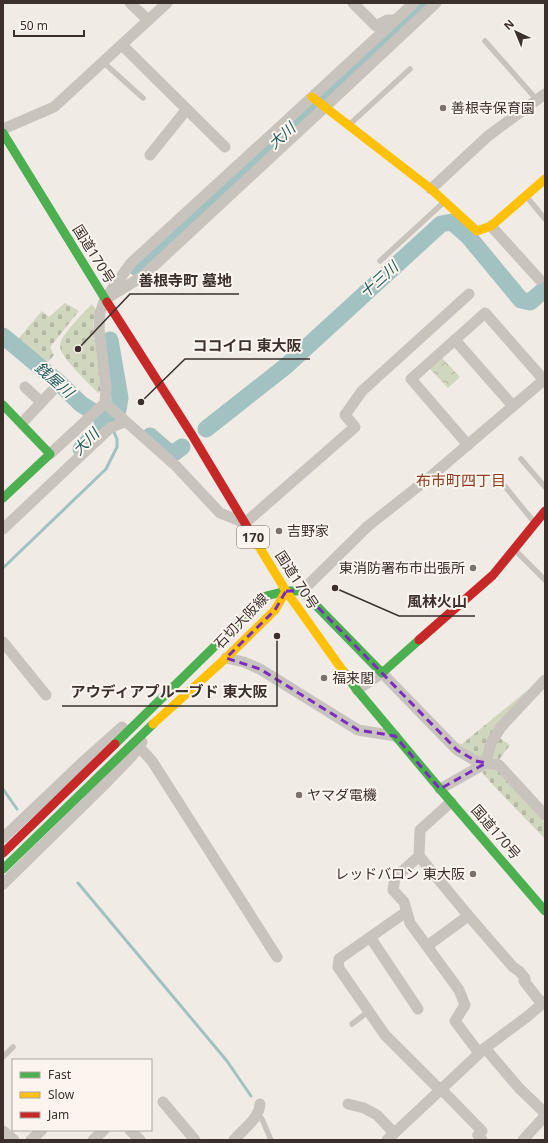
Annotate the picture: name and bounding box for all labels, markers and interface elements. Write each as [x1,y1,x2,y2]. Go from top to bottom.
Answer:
scale bar [14,12,84,38]
north arrow [496,12,536,52]
text: N [500,16,517,33]
text: 50 m [20,17,48,34]
place label: 善根寺保育園 [451,98,535,117]
marker: 善根寺保育園 [438,103,448,113]
water label: 大川 [263,116,301,153]
street label: 国道170号 [69,221,120,287]
water label: 十三川 [355,255,403,302]
callout: 善根寺町 墓地 [130,267,239,294]
text: 善根寺町 墓地 [138,270,232,290]
callout: ココイロ 東大阪 [185,332,310,359]
text: ココイロ 東大阪 [193,335,301,355]
water label: 銭屋川 [31,357,80,403]
water label: 大川 [68,422,104,459]
district label: 布市町四丁目 [416,470,506,490]
place label: 吉野家 [287,521,329,540]
road number: 170 [237,526,269,548]
marker: 吉野家 [274,526,284,536]
street label: 国道170号 [271,547,323,613]
place label: 東消防署布市出張所 [339,558,465,577]
marker: 東消防署布市出張所 [468,563,478,573]
street label: 石切大阪線 [209,589,272,652]
callout: 風林火山 [399,589,475,616]
text: 風林火山 [407,591,467,611]
place label: 福来閣 [332,668,374,687]
marker: 福来閣 [319,673,329,683]
callout: アウディアプルーブド 東大阪 [62,679,277,706]
text: アウディアプルーブド 東大阪 [71,681,267,701]
place label: ヤマダ電機 [307,785,377,804]
marker: ヤマダ電機 [294,790,304,800]
street label: 国道170号 [468,801,525,863]
place label: レッドバロン 東大阪 [335,864,465,883]
marker: レッドバロン 東大阪 [468,869,478,879]
legend [12,1059,152,1131]
text: Fast [48,1066,72,1083]
text: Slow [48,1086,75,1103]
text: Jam [47,1106,69,1123]

